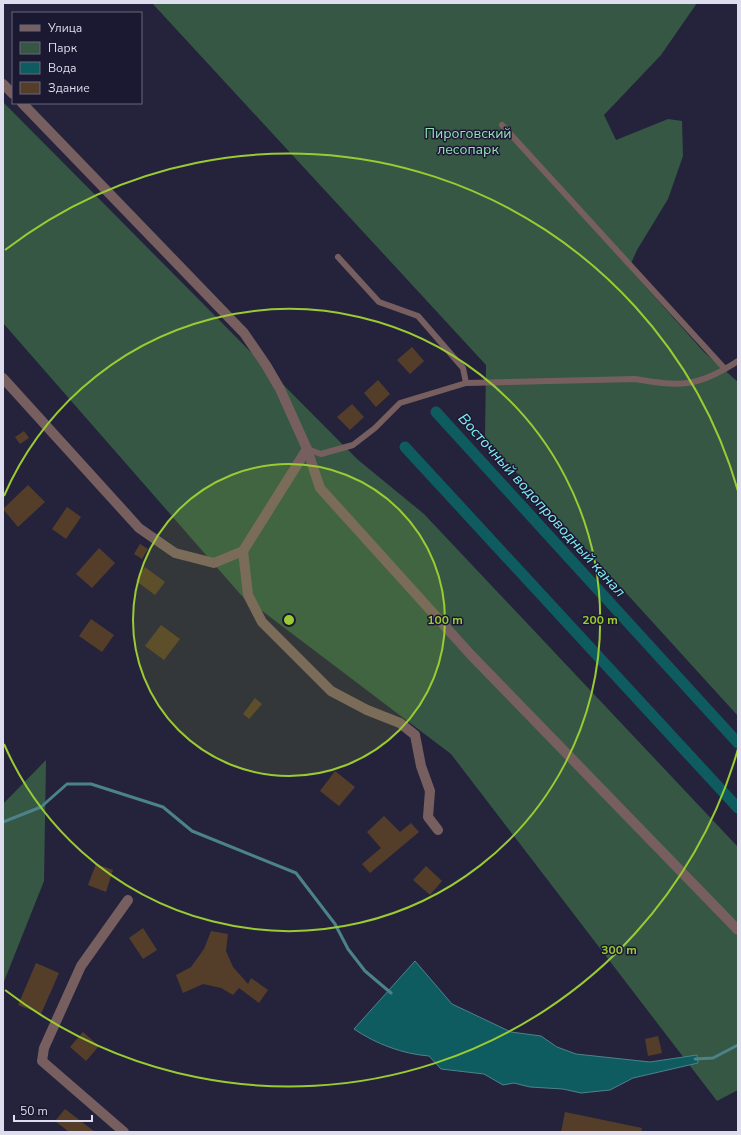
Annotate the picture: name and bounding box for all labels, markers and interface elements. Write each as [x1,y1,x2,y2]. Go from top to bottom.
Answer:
legend [12,12,142,104]
text: Улица [47,20,82,36]
text: Парк [48,40,78,56]
text: Вода [48,60,76,76]
text: Здание [48,80,90,96]
park label: Пироговский лесопарк [425,124,512,159]
water label: Восточный водопроводный канал [454,409,630,601]
text: 100 m [427,612,463,628]
text: 200 m [582,612,618,628]
centre of rings [282,613,296,627]
text: 300 m [601,942,637,958]
scale bar [14,1097,92,1123]
text: 50 m [20,1103,48,1119]

